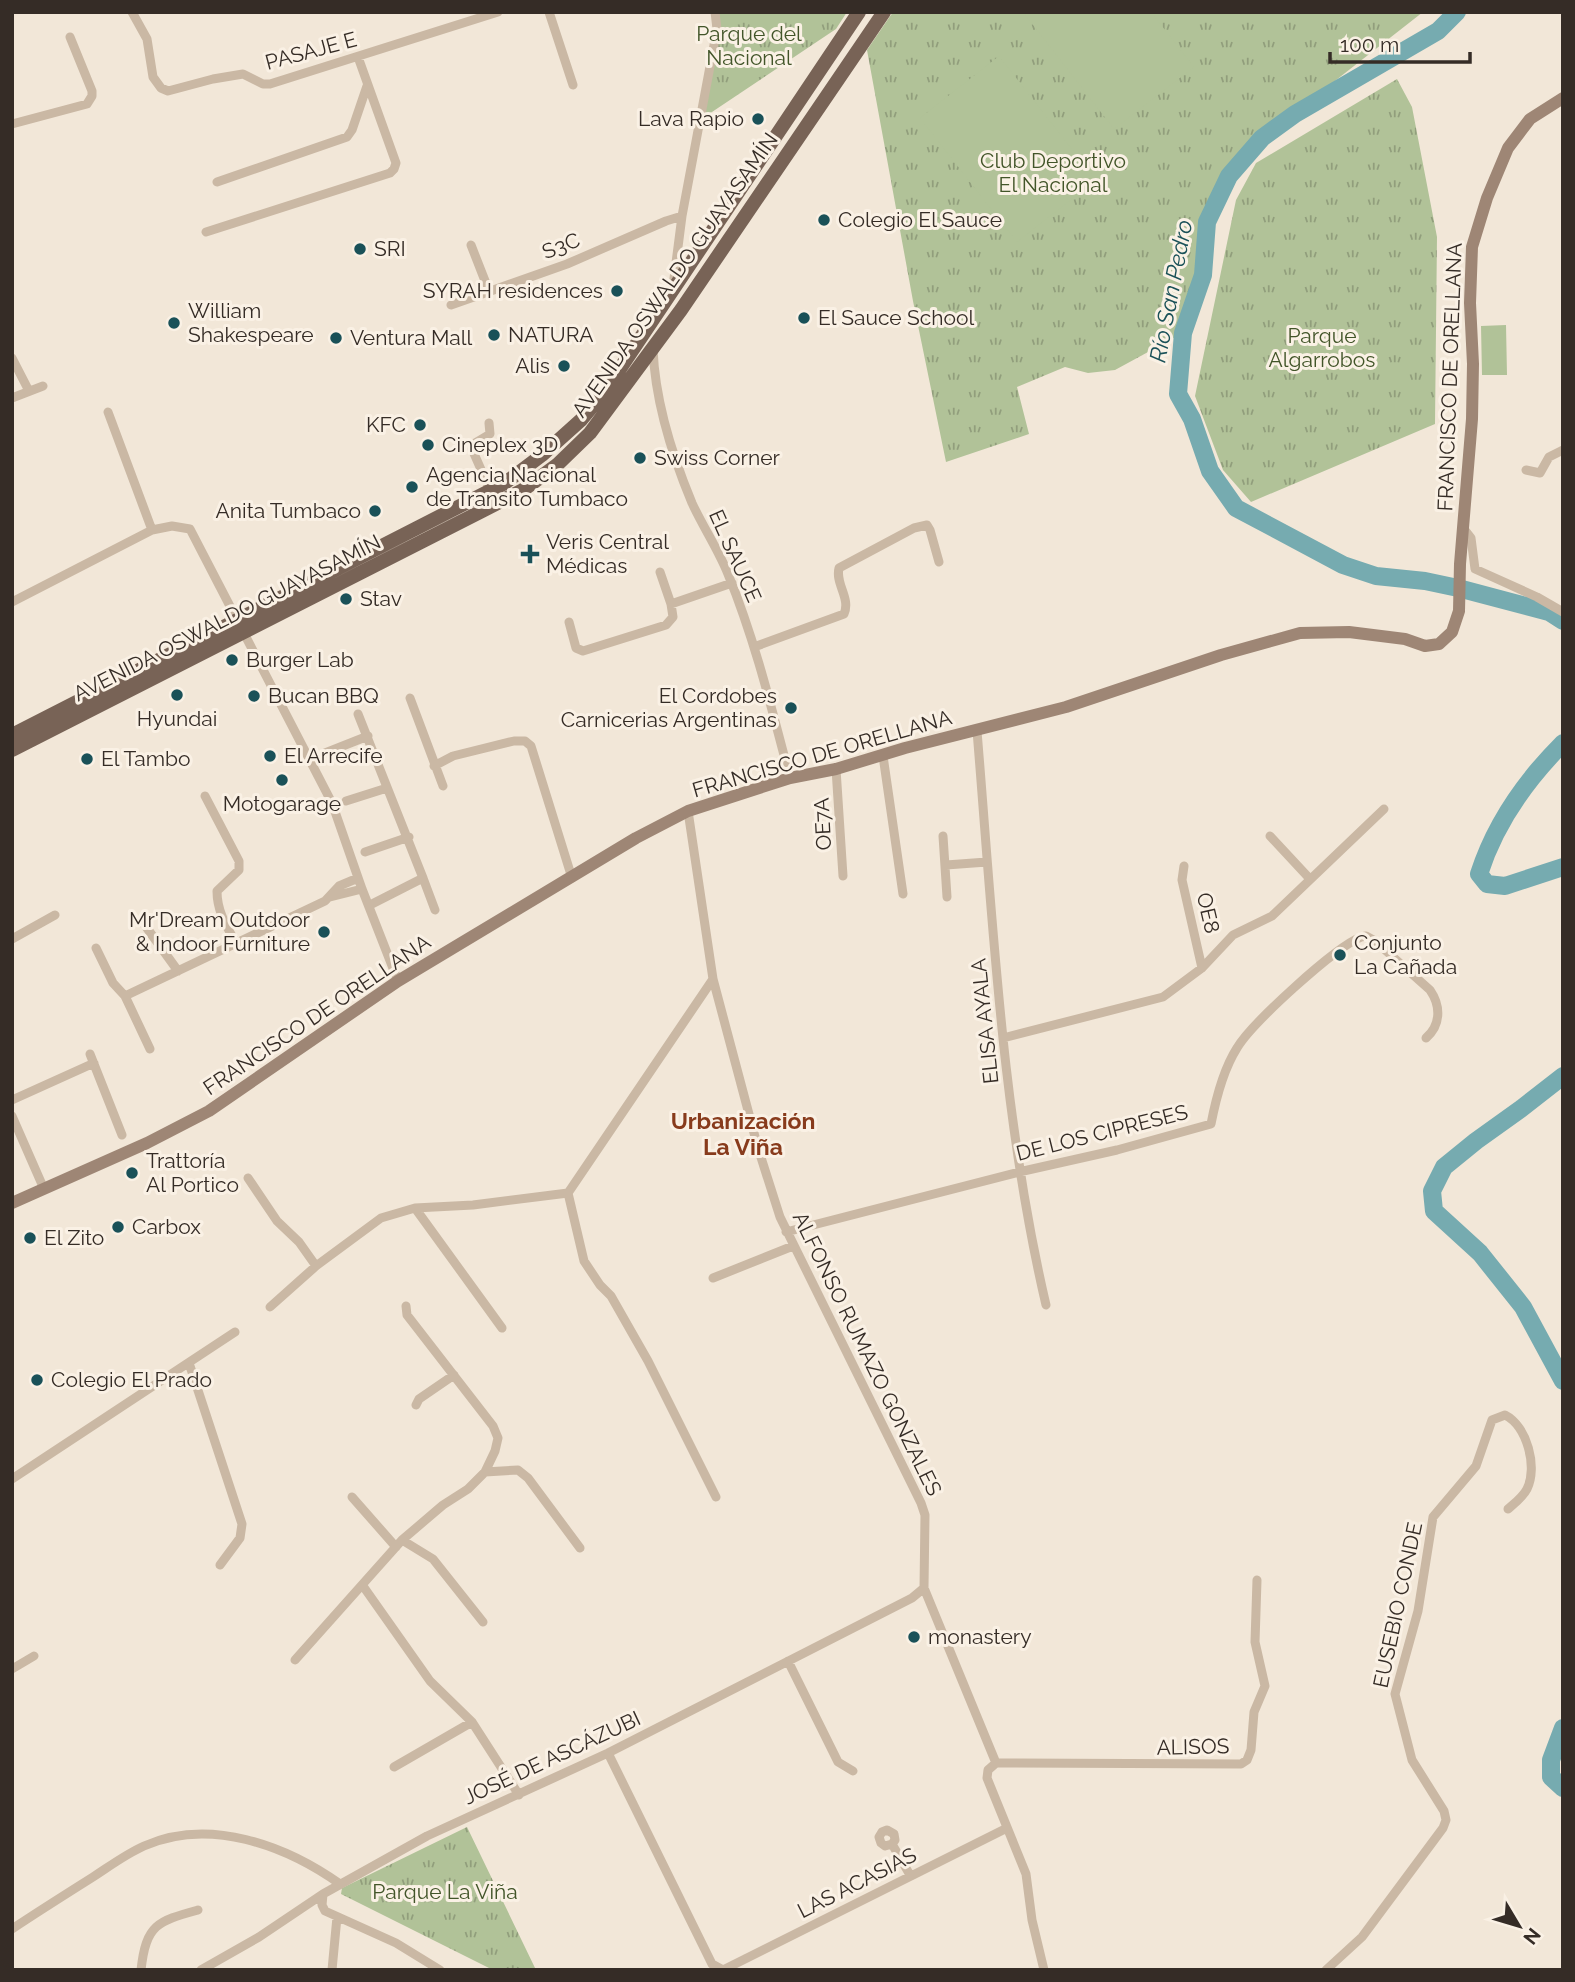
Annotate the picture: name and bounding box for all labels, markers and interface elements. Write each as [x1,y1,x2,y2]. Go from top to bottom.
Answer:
park label: Parque del Nacional [696,21,802,70]
scale bar [1330,21,1470,65]
street label: PASAJE E [262,26,359,75]
text: 100 m [1340,32,1399,57]
place label: Lava Rapio [638,106,744,131]
marker: Lava Rapio [750,111,766,127]
street label: AVENIDA OSWALDO GUAYASAMÍN [566,128,783,422]
park label: Club Deportivo El Nacional [980,148,1126,197]
place label: Colegio El Sauce [838,207,1002,232]
marker: Colegio El Sauce [816,212,832,228]
water label: Río San Pedro [1143,217,1198,364]
street label: S3C [538,227,583,264]
place label: SRI [374,236,406,261]
marker: SRI [352,241,368,257]
street label: FRANCISCO DE ORELLANA [1432,242,1467,512]
place label: SYRAH residences [423,278,603,303]
marker: SYRAH residences [609,283,625,299]
place label: William Shakespeare [188,298,314,347]
place label: El Sauce School [818,305,975,330]
marker: El Sauce School [796,310,812,326]
marker: William Shakespeare [166,315,182,331]
place label: NATURA [508,322,594,347]
park label: Parque Algarrobos [1269,323,1375,372]
place label: Ventura Mall [350,325,472,350]
marker: NATURA [486,327,502,343]
marker: Ventura Mall [328,330,344,346]
place label: Alis [515,353,550,378]
marker: Alis [556,358,572,374]
place label: KFC [366,412,406,437]
marker: KFC [412,417,428,433]
place label: Cineplex 3D [442,432,558,457]
marker: Cineplex 3D [420,437,436,453]
place label: Swiss Corner [654,445,781,470]
marker: Swiss Corner [632,450,648,466]
place label: Agencia Nacional de Transito Tumbaco [426,462,628,511]
marker: Agencia Nacional de Transito Tumbaco [404,479,420,495]
place label: Anita Tumbaco [216,498,361,523]
marker: Anita Tumbaco [367,503,383,519]
street label: EL SAUCE [704,506,767,606]
street label: AVENIDA OSWALDO GUAYASAMÍN [69,529,385,706]
place label: Veris Central Médicas [546,529,669,578]
marker: Veris Central Médicas [520,544,540,564]
place label: Stav [360,586,402,611]
marker: Stav [338,591,354,607]
place label: Burger Lab [246,647,354,672]
marker: Burger Lab [224,652,240,668]
place label: Bucan BBQ [268,683,379,708]
place label: El Cordobes Carnicerias Argentinas [561,683,777,732]
marker: Hyundai [169,687,185,703]
marker: Bucan BBQ [246,688,262,704]
marker: El Cordobes Carnicerias Argentinas [783,700,799,716]
street label: FRANCISCO DE ORELLANA [689,704,954,803]
place label: Hyundai [137,706,217,731]
place label: El Arrecife [284,743,383,768]
place label: El Tambo [101,746,190,771]
marker: El Arrecife [262,748,278,764]
marker: El Tambo [79,751,95,767]
marker: Motogarage [274,772,290,788]
place label: Motogarage [223,791,341,816]
street label: OE7A [809,797,836,851]
street label: OE8 [1192,890,1225,936]
place label: Mr'Dream Outdoor & Indoor Furniture [129,907,311,956]
marker: Mr'Dream Outdoor & Indoor Furniture [316,924,332,940]
street label: FRANCISCO DE ORELLANA [198,929,435,1100]
place label: Conjunto La Cañada [1354,930,1457,979]
marker: Conjunto La Cañada [1332,947,1348,963]
street label: ELISA AYALA [965,957,1004,1085]
street label: DE LOS CIPRESES [1013,1099,1191,1166]
district label: Urbanización La Viña [671,1107,815,1160]
place label: Trattoría Al Portico [146,1148,239,1197]
marker: Trattoría Al Portico [124,1165,140,1181]
street label: ALFONSO RUMAZO GONZALES [788,1208,947,1500]
place label: Carbox [132,1214,201,1239]
marker: Carbox [110,1219,126,1235]
place label: El Zito [44,1225,104,1250]
marker: El Zito [22,1230,38,1246]
place label: Colegio El Prado [51,1367,212,1392]
marker: Colegio El Prado [29,1372,45,1388]
street label: EUSEBIO CONDE [1368,1520,1427,1690]
place label: monastery [928,1624,1032,1649]
marker: monastery [906,1629,922,1645]
street label: JOSÉ DE ASCÁZUBI [459,1706,644,1810]
street label: ALISOS [1156,1733,1230,1760]
street label: LAS ACASIAS [793,1842,921,1923]
park label: Parque La Viña [372,1879,518,1904]
north arrow [1484,1891,1554,1961]
text: N [1519,1924,1546,1949]

